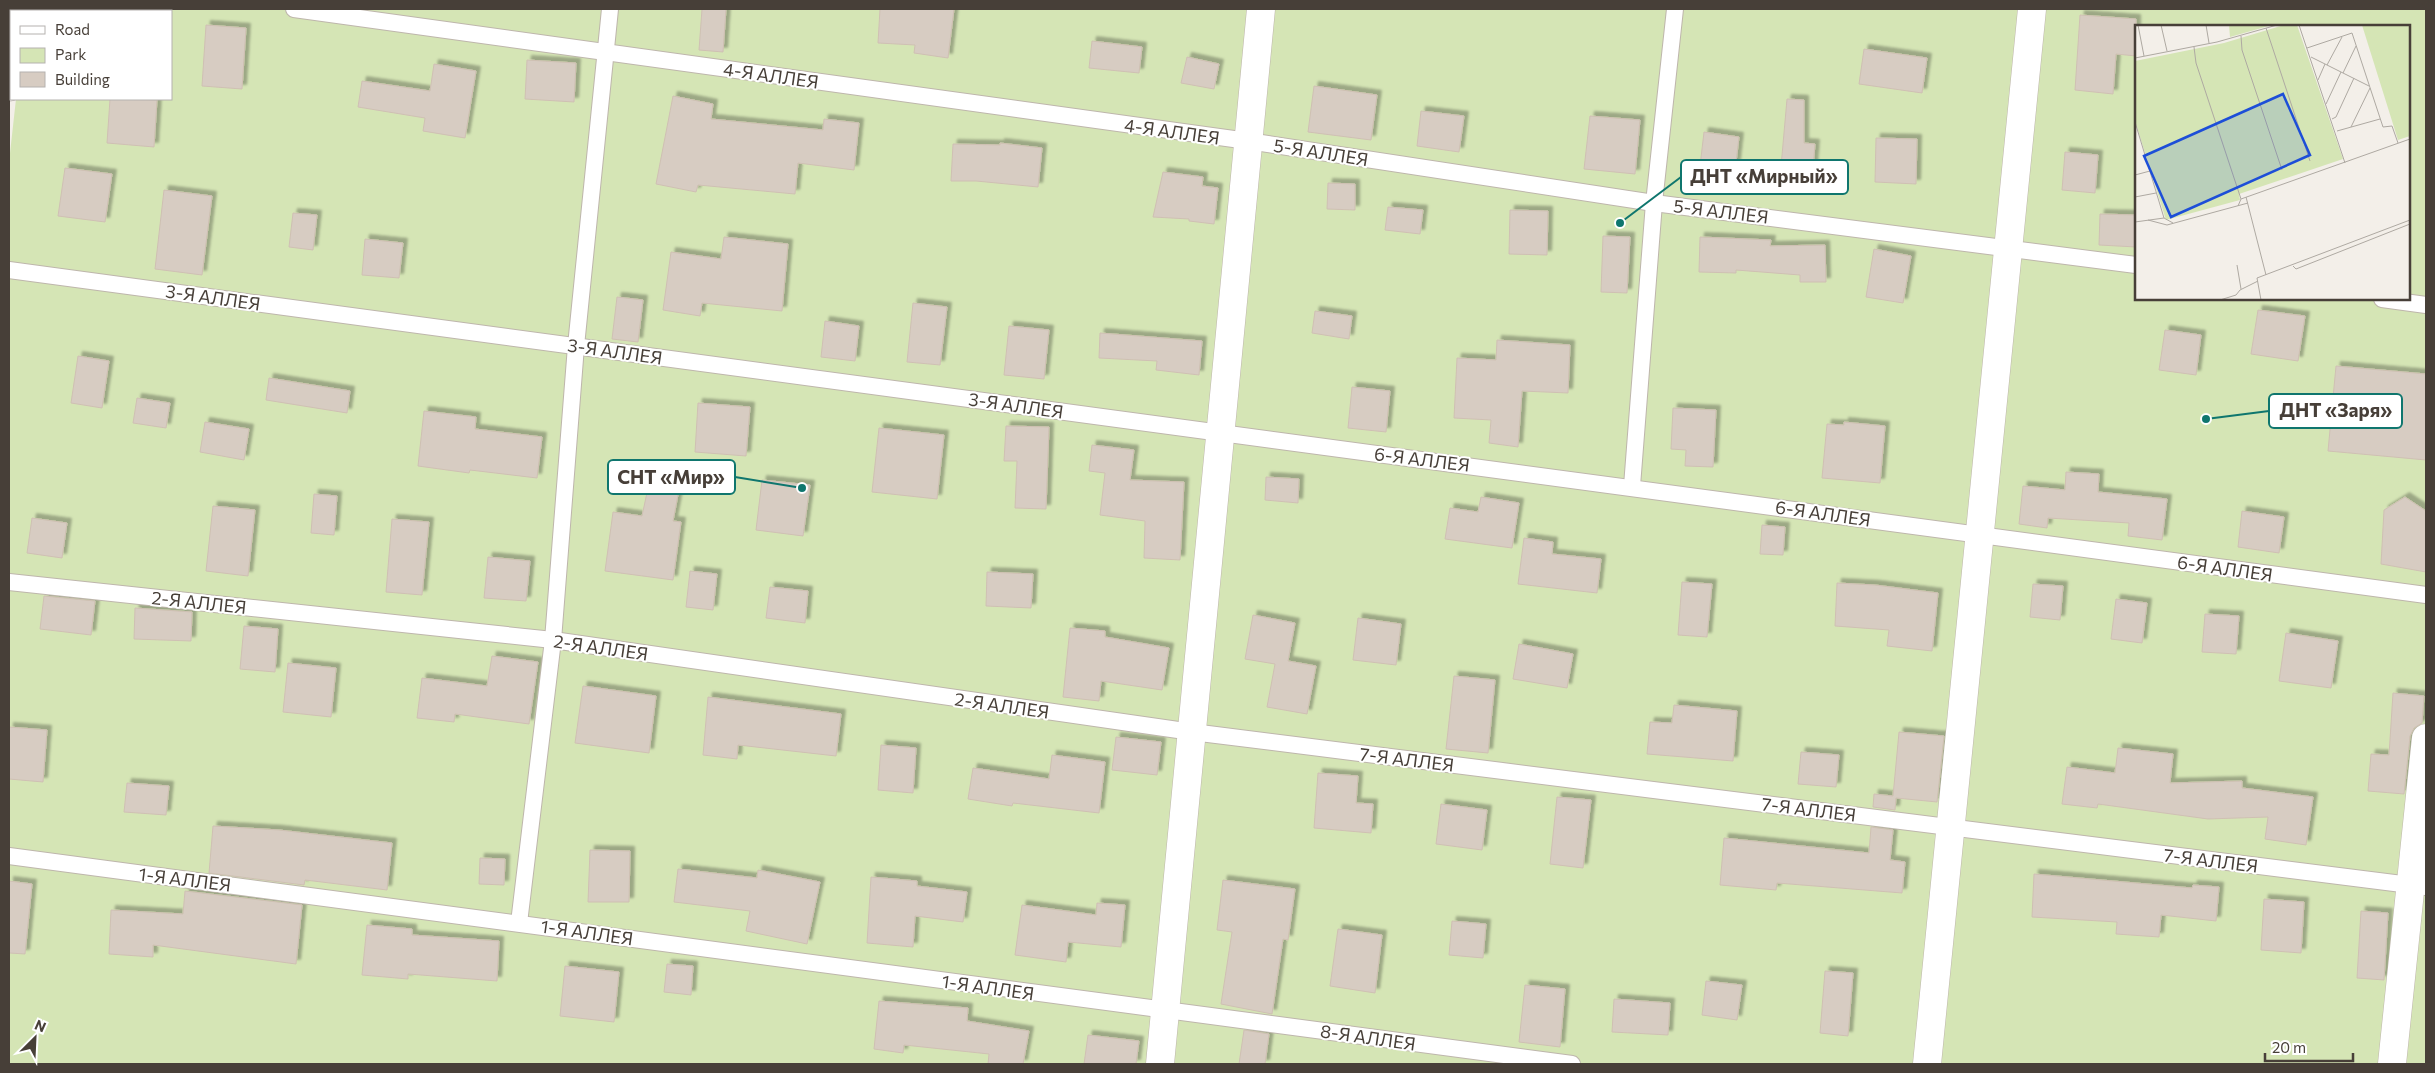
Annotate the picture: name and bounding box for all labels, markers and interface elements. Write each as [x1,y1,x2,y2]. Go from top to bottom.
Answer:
legend [10,10,172,100]
text: Road [55,20,90,38]
inset map [2135,25,2410,300]
text: Park [55,45,86,63]
street label: 4-Я АЛЛЕЯ [722,57,820,93]
text: Building [55,70,110,88]
street label: 4-Я АЛЛЕЯ [1123,113,1221,149]
street label: 5-Я АЛЛЕЯ [1272,134,1370,170]
callout: ДНТ «Мирный» [1681,160,1848,194]
text: ДНТ «Мирный» [1690,164,1838,187]
street label: 5-Я АЛЛЕЯ [1672,194,1770,228]
street label: 3-Я АЛЛЕЯ [164,279,262,315]
street label: 3-Я АЛЛЕЯ [566,333,664,369]
street label: 3-Я АЛЛЕЯ [967,387,1065,423]
callout: ДНТ «Заря» [2269,394,2402,428]
text: ДНТ «Заря» [2280,398,2392,421]
street label: 6-Я АЛЛЕЯ [1373,442,1471,476]
callout: СНТ «Мир» [608,460,735,494]
text: СНТ «Мир» [617,465,725,488]
street label: 6-Я АЛЛЕЯ [1774,495,1872,531]
street label: 6-Я АЛЛЕЯ [2176,550,2274,586]
street label: 2-Я АЛЛЕЯ [150,586,248,618]
street label: 2-Я АЛЛЕЯ [552,629,650,665]
street label: 2-Я АЛЛЕЯ [953,687,1051,723]
street label: 7-Я АЛЛЕЯ [1359,742,1455,776]
street label: 7-Я АЛЛЕЯ [1761,792,1857,826]
street label: 7-Я АЛЛЕЯ [2163,843,2259,877]
street label: 1-Я АЛЛЕЯ [138,862,232,896]
street label: 1-Я АЛЛЕЯ [539,915,635,949]
street label: 1-Я АЛЛЕЯ [940,970,1036,1004]
north arrow [10,1013,60,1063]
text: N [32,1016,49,1036]
street label: 8-Я АЛЛЕЯ [1319,1019,1417,1055]
scale bar [2265,1030,2352,1062]
text: 20 m [2272,1038,2306,1056]

